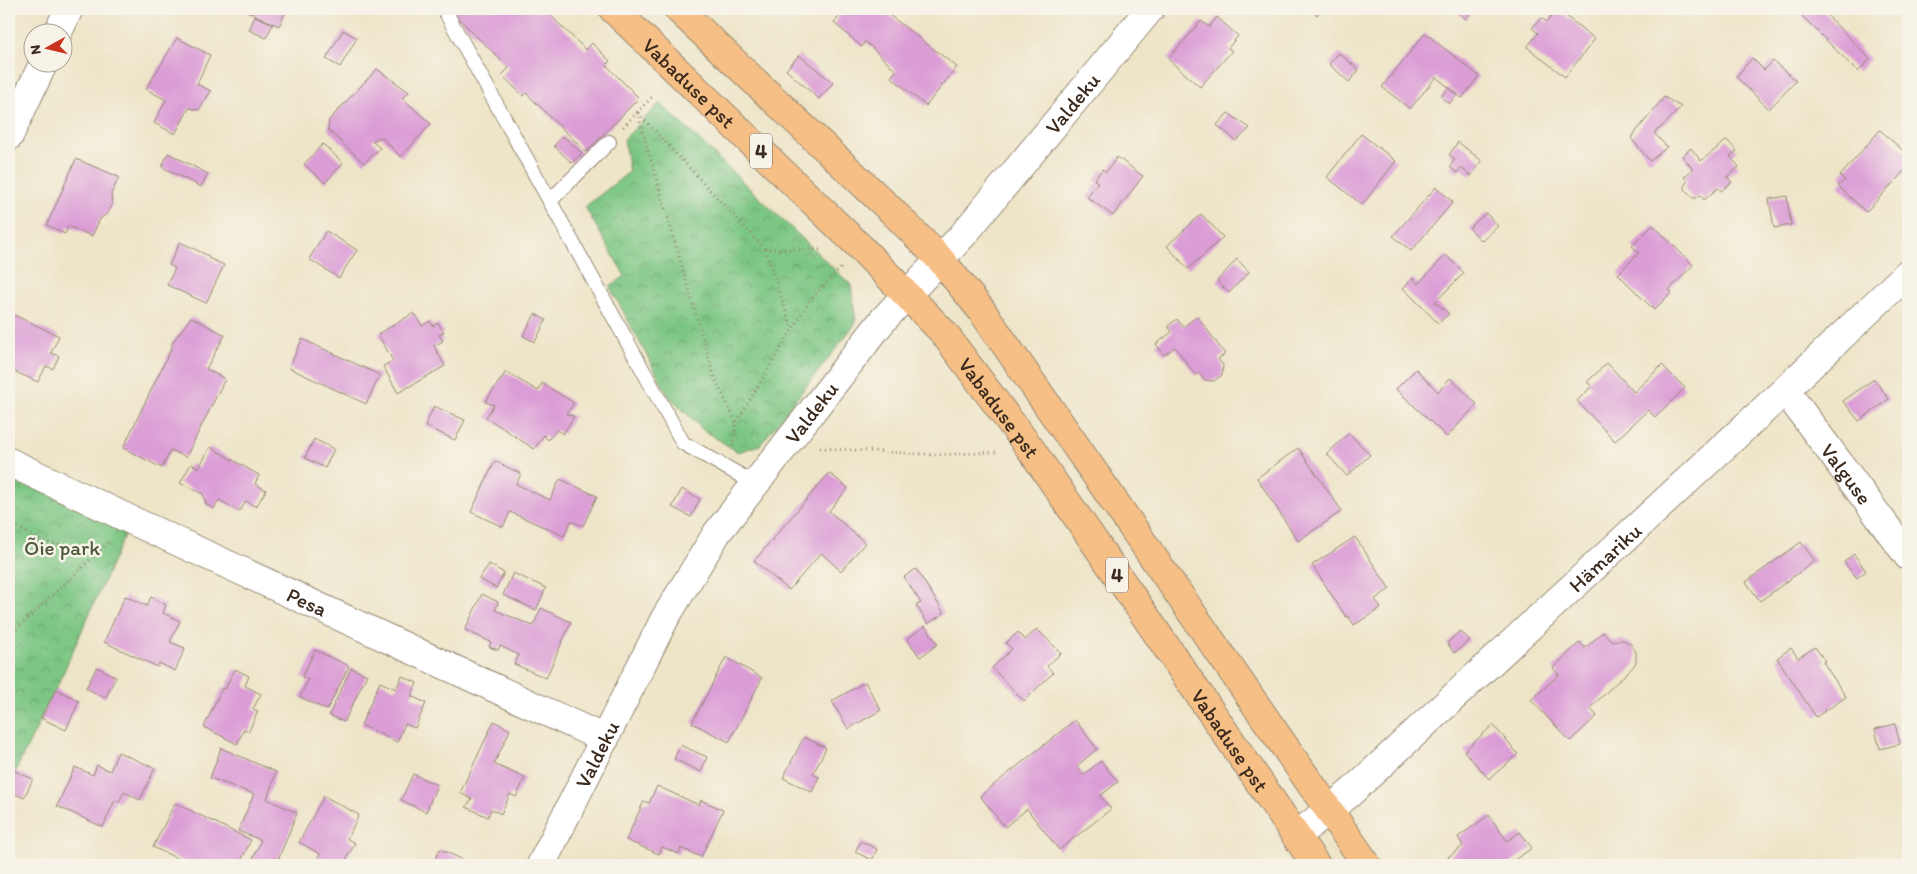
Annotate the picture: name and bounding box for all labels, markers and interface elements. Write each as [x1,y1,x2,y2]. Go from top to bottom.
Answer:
north arrow [22,22,72,72]
street label: Vabaduse pst [638,32,741,133]
text: N [27,44,45,56]
street label: Valdeku [1039,67,1105,139]
road number: 4 [750,134,772,168]
street label: Vabaduse pst [954,352,1045,462]
street label: Valdeku [779,376,843,448]
street label: Valguse [1816,438,1878,509]
street label: Hämariku [1563,517,1646,597]
park label: Õie park [24,535,100,560]
road number: 4 [1106,558,1128,592]
street label: Pesa [283,581,331,621]
street label: Vabaduse pst [1186,684,1274,796]
street label: Valdeku [569,716,624,792]

